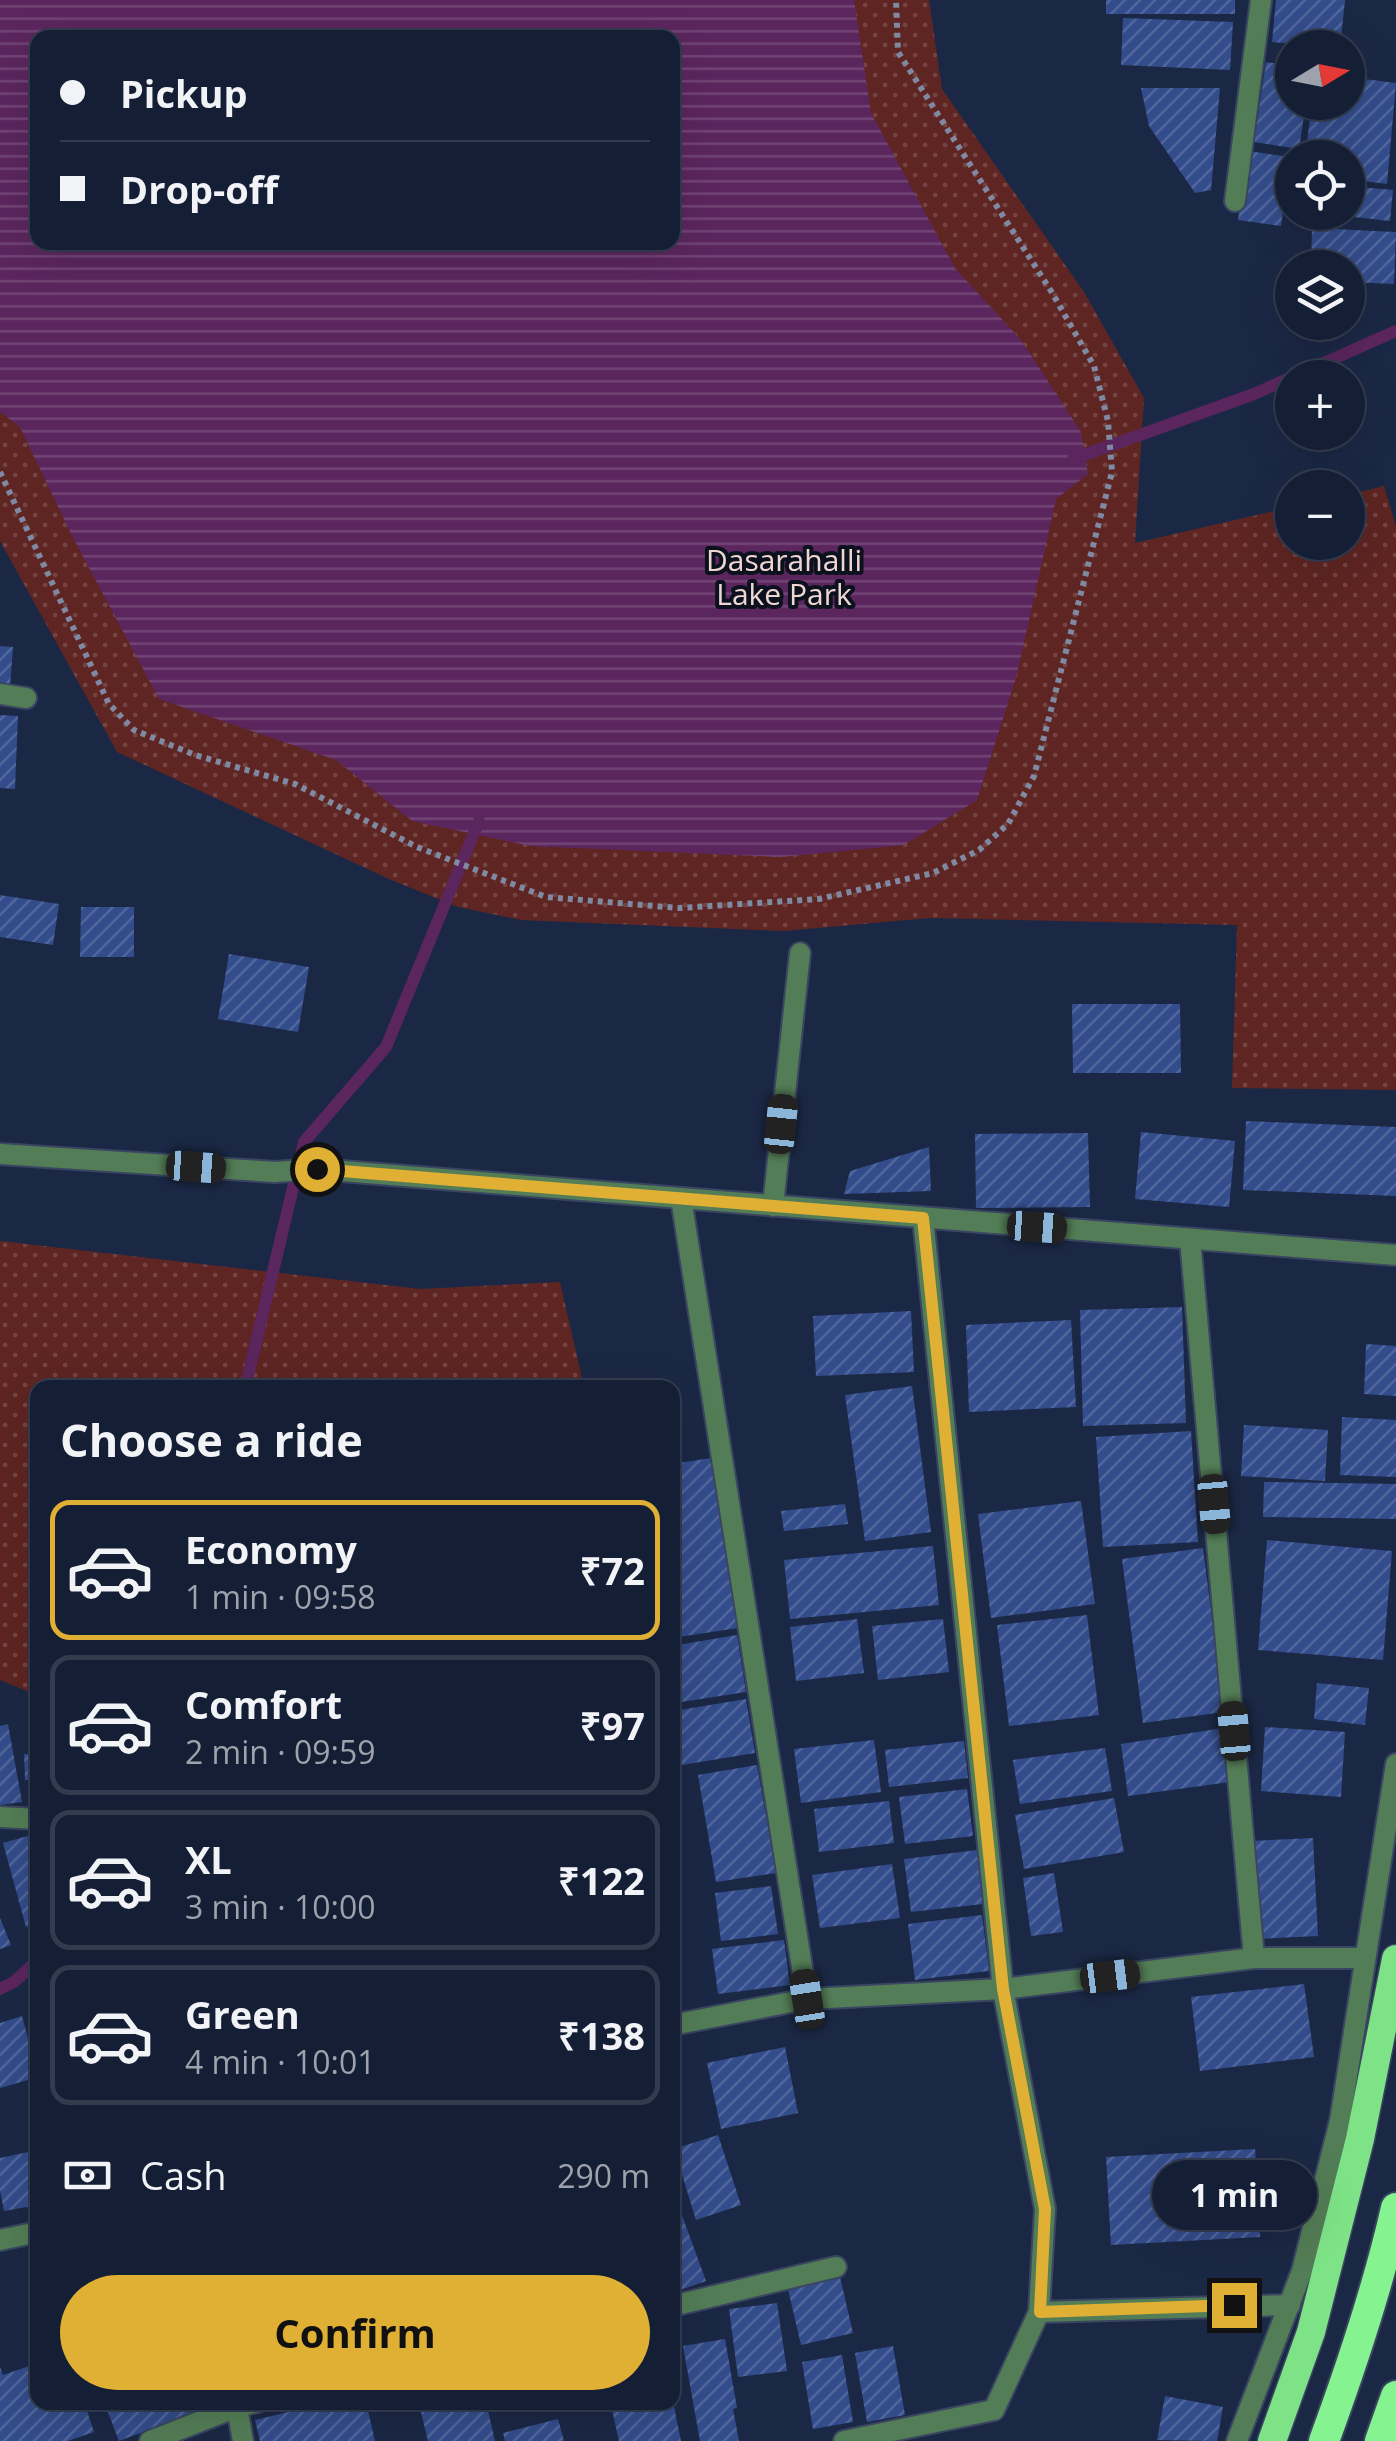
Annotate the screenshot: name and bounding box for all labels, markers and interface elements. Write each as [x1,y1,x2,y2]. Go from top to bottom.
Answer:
north arrow [1275,30,1365,120]
map controls [1275,30,1365,560]
text: Pickup [120,67,248,119]
button: locate [1275,140,1365,230]
text: Drop-off [120,163,278,215]
button: layers [1275,250,1365,340]
button: + [1275,360,1365,450]
button: − [1275,470,1365,560]
park label: Dasarahalli Lake Park [706,539,862,614]
car [763,1093,799,1155]
route start [295,1147,340,1192]
car [165,1150,227,1184]
car [1006,1210,1068,1244]
text: Choose a ride [60,1409,363,1470]
car [1196,1473,1232,1535]
text: Economy [185,1523,357,1575]
icon: car [65,1525,155,1615]
text: ₹72 [580,1544,645,1596]
text: 1 min · 09:58 [185,1575,376,1618]
text: Comfort [185,1678,342,1730]
icon: car [65,1680,155,1770]
text: ₹97 [580,1699,645,1751]
car [1216,1700,1252,1762]
text: 2 min · 09:59 [185,1730,376,1773]
text: XL [185,1833,232,1885]
icon: car [65,1835,155,1925]
text: ₹122 [558,1854,645,1906]
text: 3 min · 10:00 [185,1885,376,1928]
car [1078,1957,1142,1995]
car [787,1967,827,2031]
text: Green [185,1988,300,2040]
icon: car [65,1990,155,2080]
text: ₹138 [558,2009,645,2061]
text: 4 min · 10:01 [185,2040,376,2083]
icon: cash [60,2148,115,2203]
text: Cash [140,2149,226,2201]
text: 290 m [557,2154,650,2197]
callout: 1 min [1152,2160,1316,2230]
text: 1 min [1190,2173,1279,2216]
button: Confirm [60,2275,650,2390]
route end [1212,2283,1257,2328]

